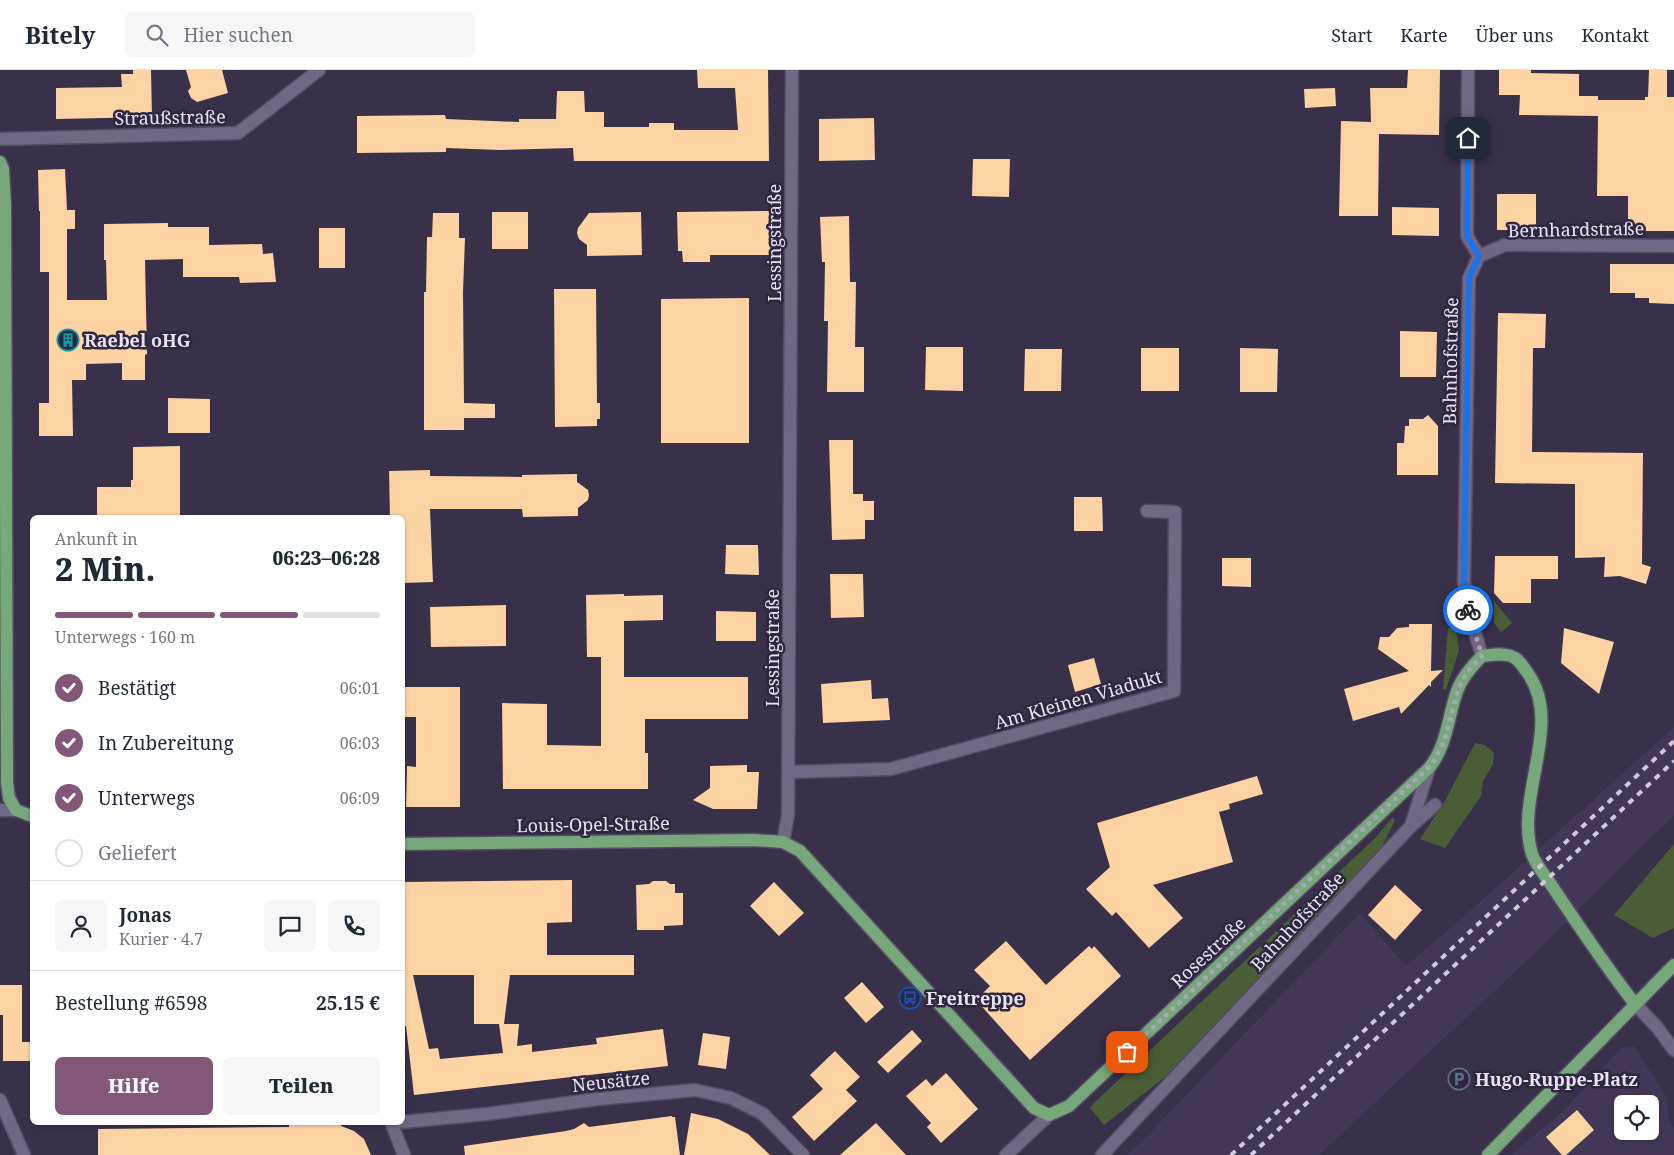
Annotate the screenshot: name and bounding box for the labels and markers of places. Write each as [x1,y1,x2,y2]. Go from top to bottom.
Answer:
pin [1447,117,1489,159]
building icon: Raebel oHG [56,328,80,352]
place label: Raebel oHG [84,328,191,352]
bus stop icon: Freitreppe [898,986,922,1010]
place label: Freitreppe [926,986,1024,1010]
pin [1106,1031,1148,1073]
parking icon: Hugo-Ruppe-Platz [1447,1067,1471,1091]
place label: Hugo-Ruppe-Platz [1475,1067,1638,1091]

